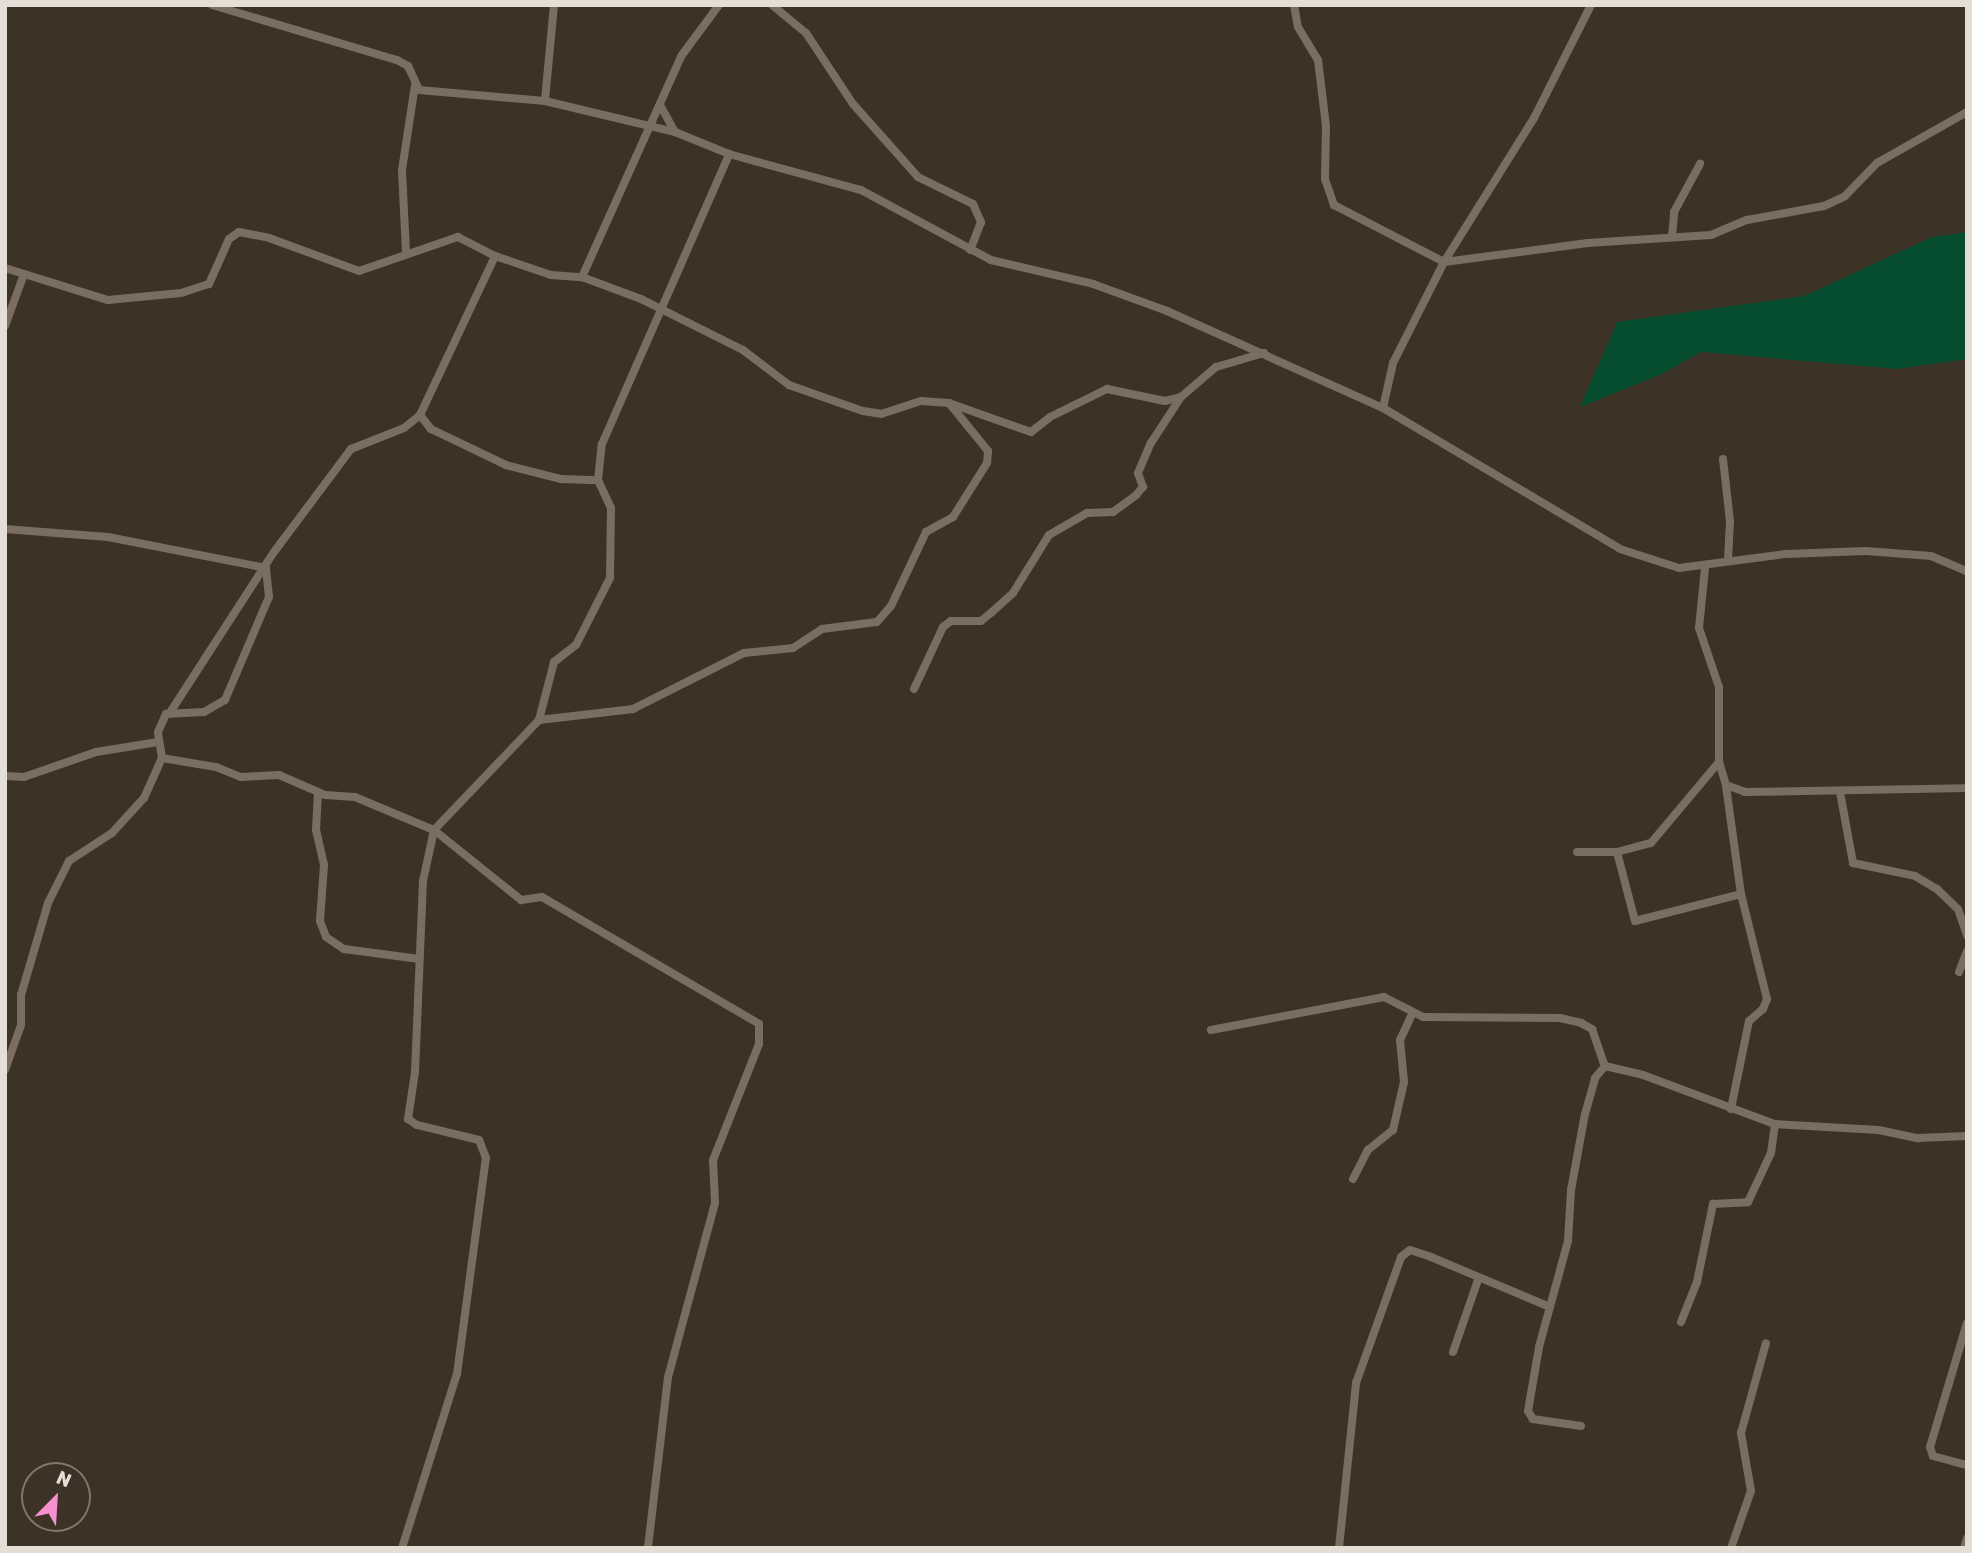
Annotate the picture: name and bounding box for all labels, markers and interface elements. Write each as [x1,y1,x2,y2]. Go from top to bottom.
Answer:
north arrow [21,1462,91,1532]
text: N [53,1466,75,1492]

